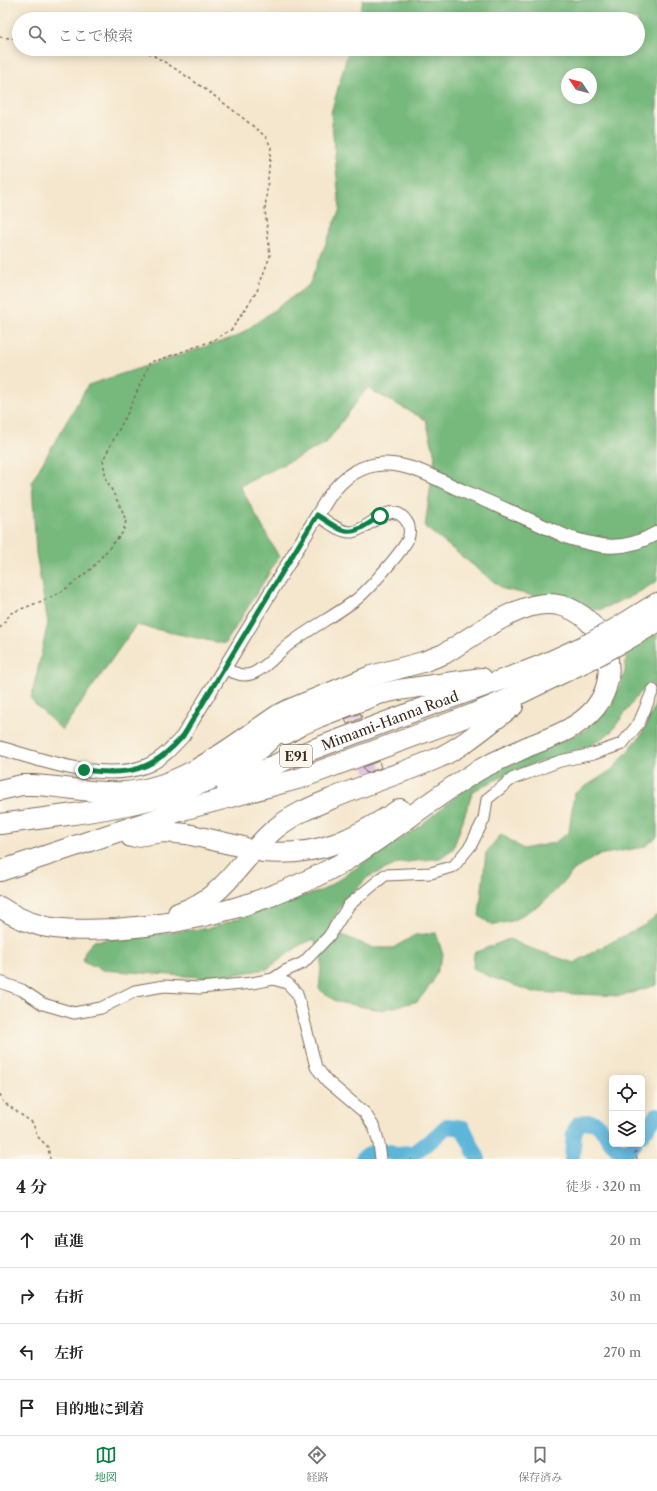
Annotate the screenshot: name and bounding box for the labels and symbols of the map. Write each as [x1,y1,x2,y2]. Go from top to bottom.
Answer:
north arrow [561,68,597,104]
route start [371,507,389,525]
street label: Mimami-Hanna Road [319,687,461,754]
road number: E91 [280,745,312,767]
route end [75,761,93,779]

